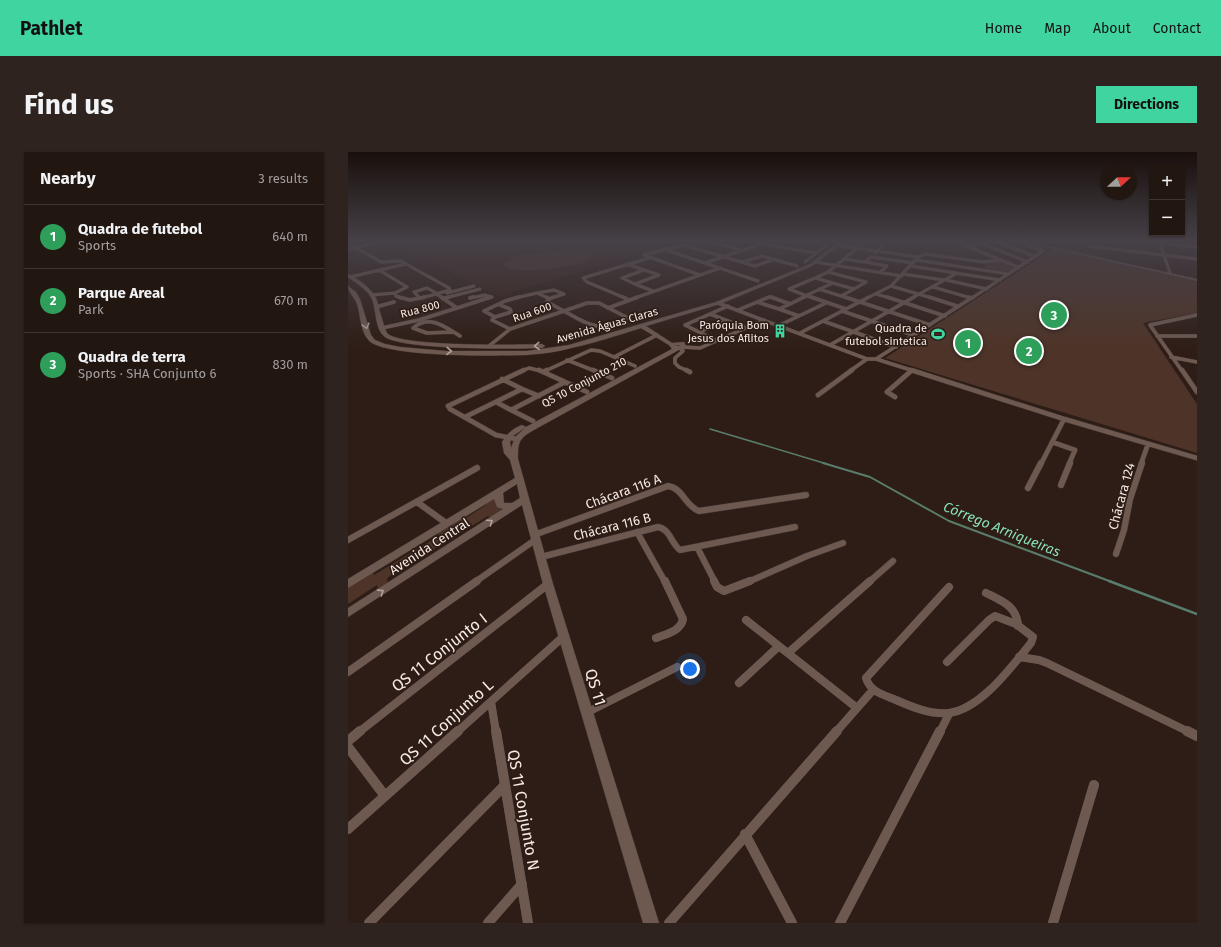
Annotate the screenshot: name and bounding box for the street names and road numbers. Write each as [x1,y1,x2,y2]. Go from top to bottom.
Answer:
street label: Rua 800 [399,298,441,321]
street label: Rua 600 [511,300,553,325]
street label: Avenida Águas Claras [555,304,659,346]
street label: QS 10 Conjunto 210 [540,355,629,410]
street label: Chácara 124 [1105,461,1138,531]
street label: Chácara 116 A [583,471,663,512]
street label: Chácara 116 B [572,510,653,543]
street label: Avenida Central [387,515,472,578]
street label: QS 11 Conjunto I [388,609,491,696]
street label: QS 11 [581,666,610,708]
street label: QS 11 Conjunto L [396,675,497,769]
street label: QS 11 Conjunto N [504,748,543,872]

